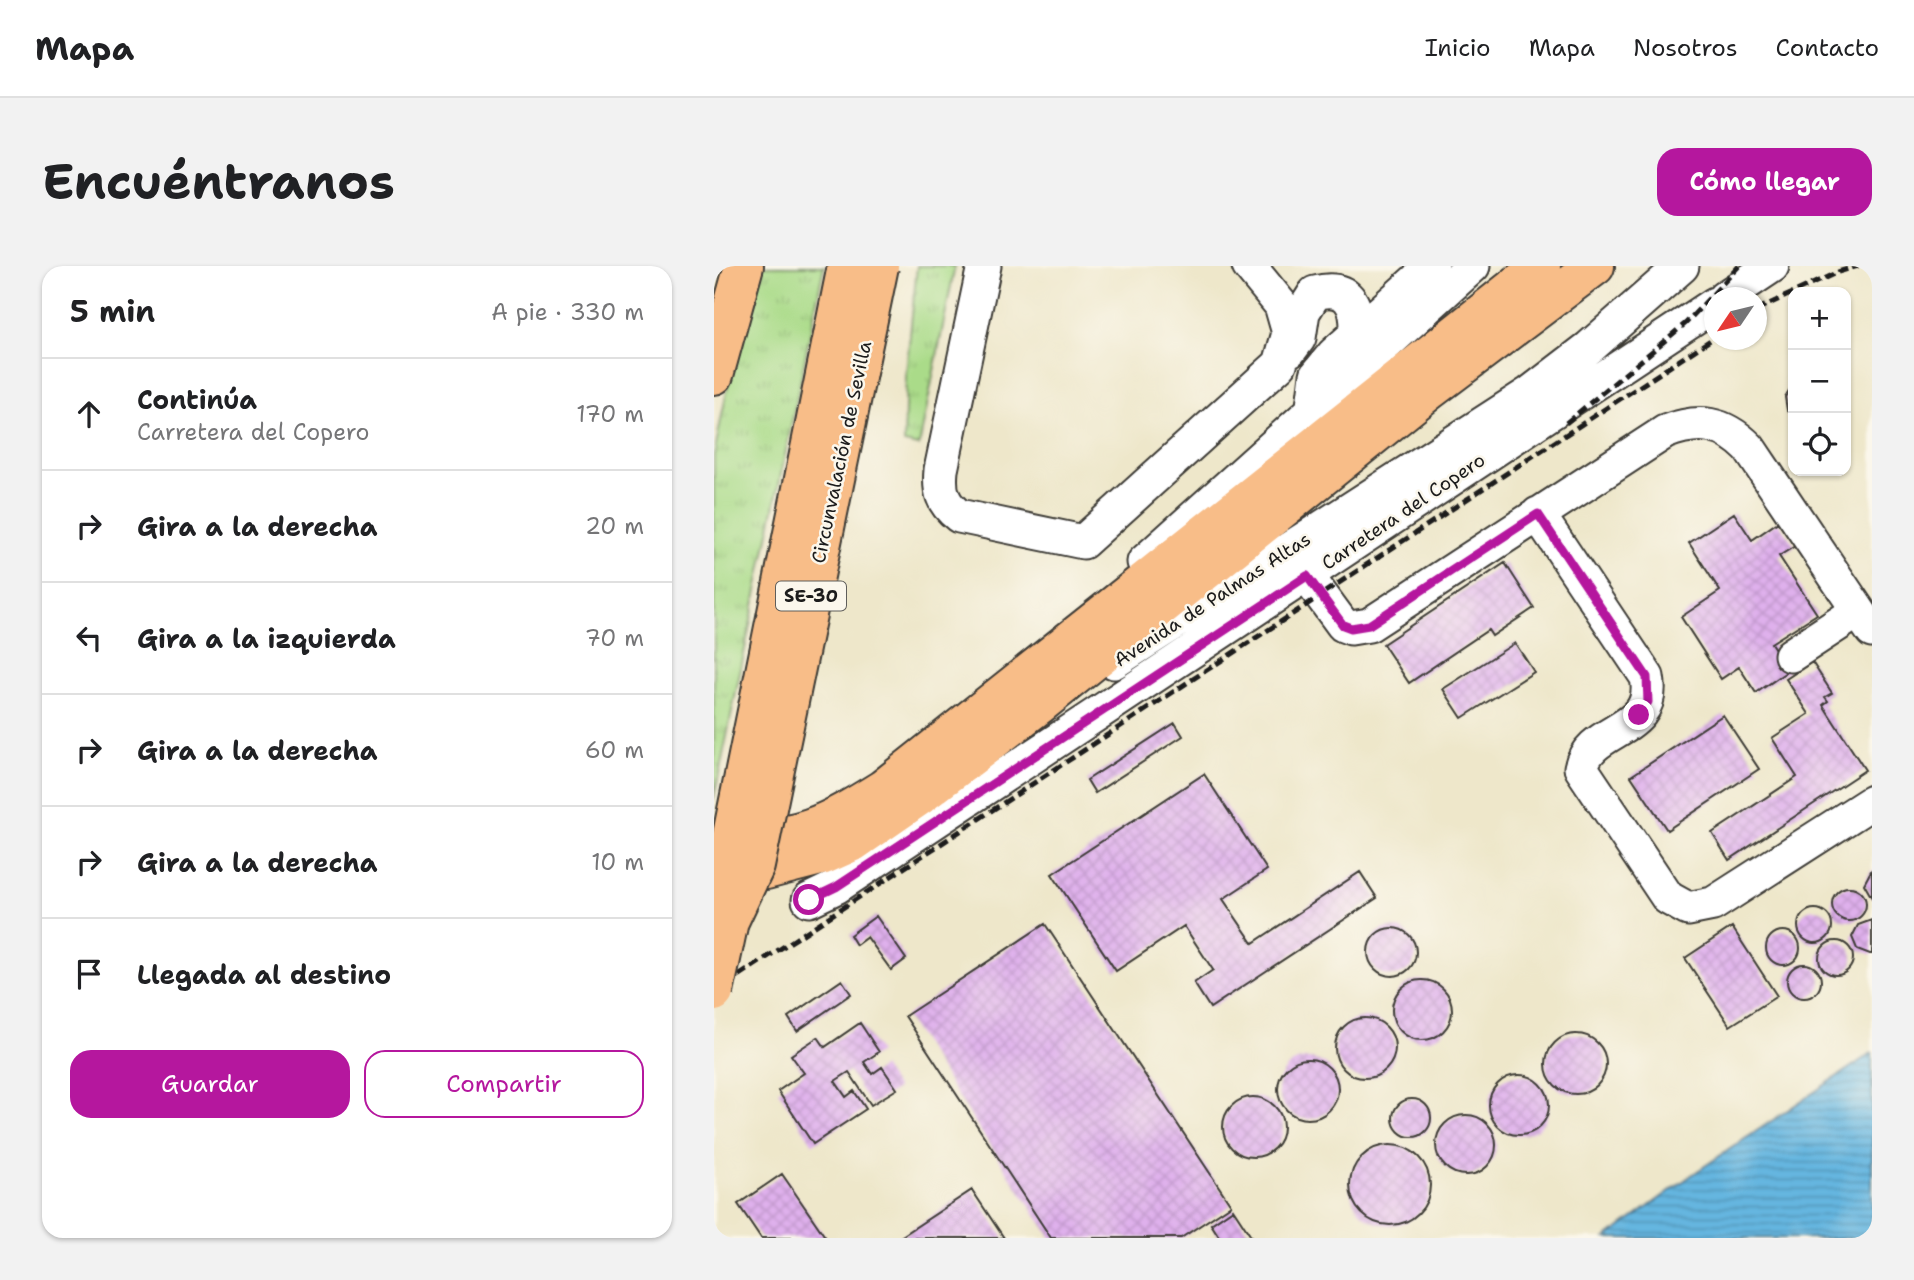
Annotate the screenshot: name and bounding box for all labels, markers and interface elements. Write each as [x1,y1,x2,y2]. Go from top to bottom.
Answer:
text: Mapa [35,26,134,71]
text: Inicio [1425,32,1491,64]
text: Mapa [1529,32,1595,64]
text: Nosotros [1633,32,1738,64]
text: Contacto [1776,32,1879,64]
button: Cómo llegar [1657,148,1872,216]
text: Encuéntranos [42,149,395,215]
north arrow [1704,287,1767,350]
map controls [1788,287,1851,476]
button: + [1788,287,1851,350]
text: 5 min [70,291,155,332]
text: A pie · 330 m [491,297,644,327]
street label: Circunvalación de Sevilla [806,339,877,566]
button: − [1788,350,1851,413]
text: Continúa [137,382,257,417]
icon: ahead [70,395,108,433]
text: 170 m [576,399,644,429]
button: locate [1788,413,1851,476]
text: Carretera del Copero [137,417,369,447]
street label: Carretera del Copero [1317,447,1490,575]
icon: right [70,507,108,545]
text: Gira a la derecha [137,509,378,544]
text: 20 m [585,511,644,541]
street label: Avenida de Palmas Altas [1109,526,1315,672]
road number: SE-30 [776,582,846,610]
icon: left [70,619,108,657]
text: Gira a la izquierda [137,621,396,656]
text: 70 m [585,623,644,653]
route end [1623,699,1654,730]
icon: right [70,731,108,769]
text: Gira a la derecha [137,733,378,768]
text: 60 m [585,735,644,765]
icon: right [70,843,108,881]
text: Gira a la derecha [137,845,378,880]
text: 10 m [591,847,644,877]
route start [793,884,824,915]
icon: arrive [70,955,108,993]
text: Llegada al destino [137,957,391,992]
button: Guardar [70,1050,350,1118]
button: Compartir [364,1050,644,1118]

